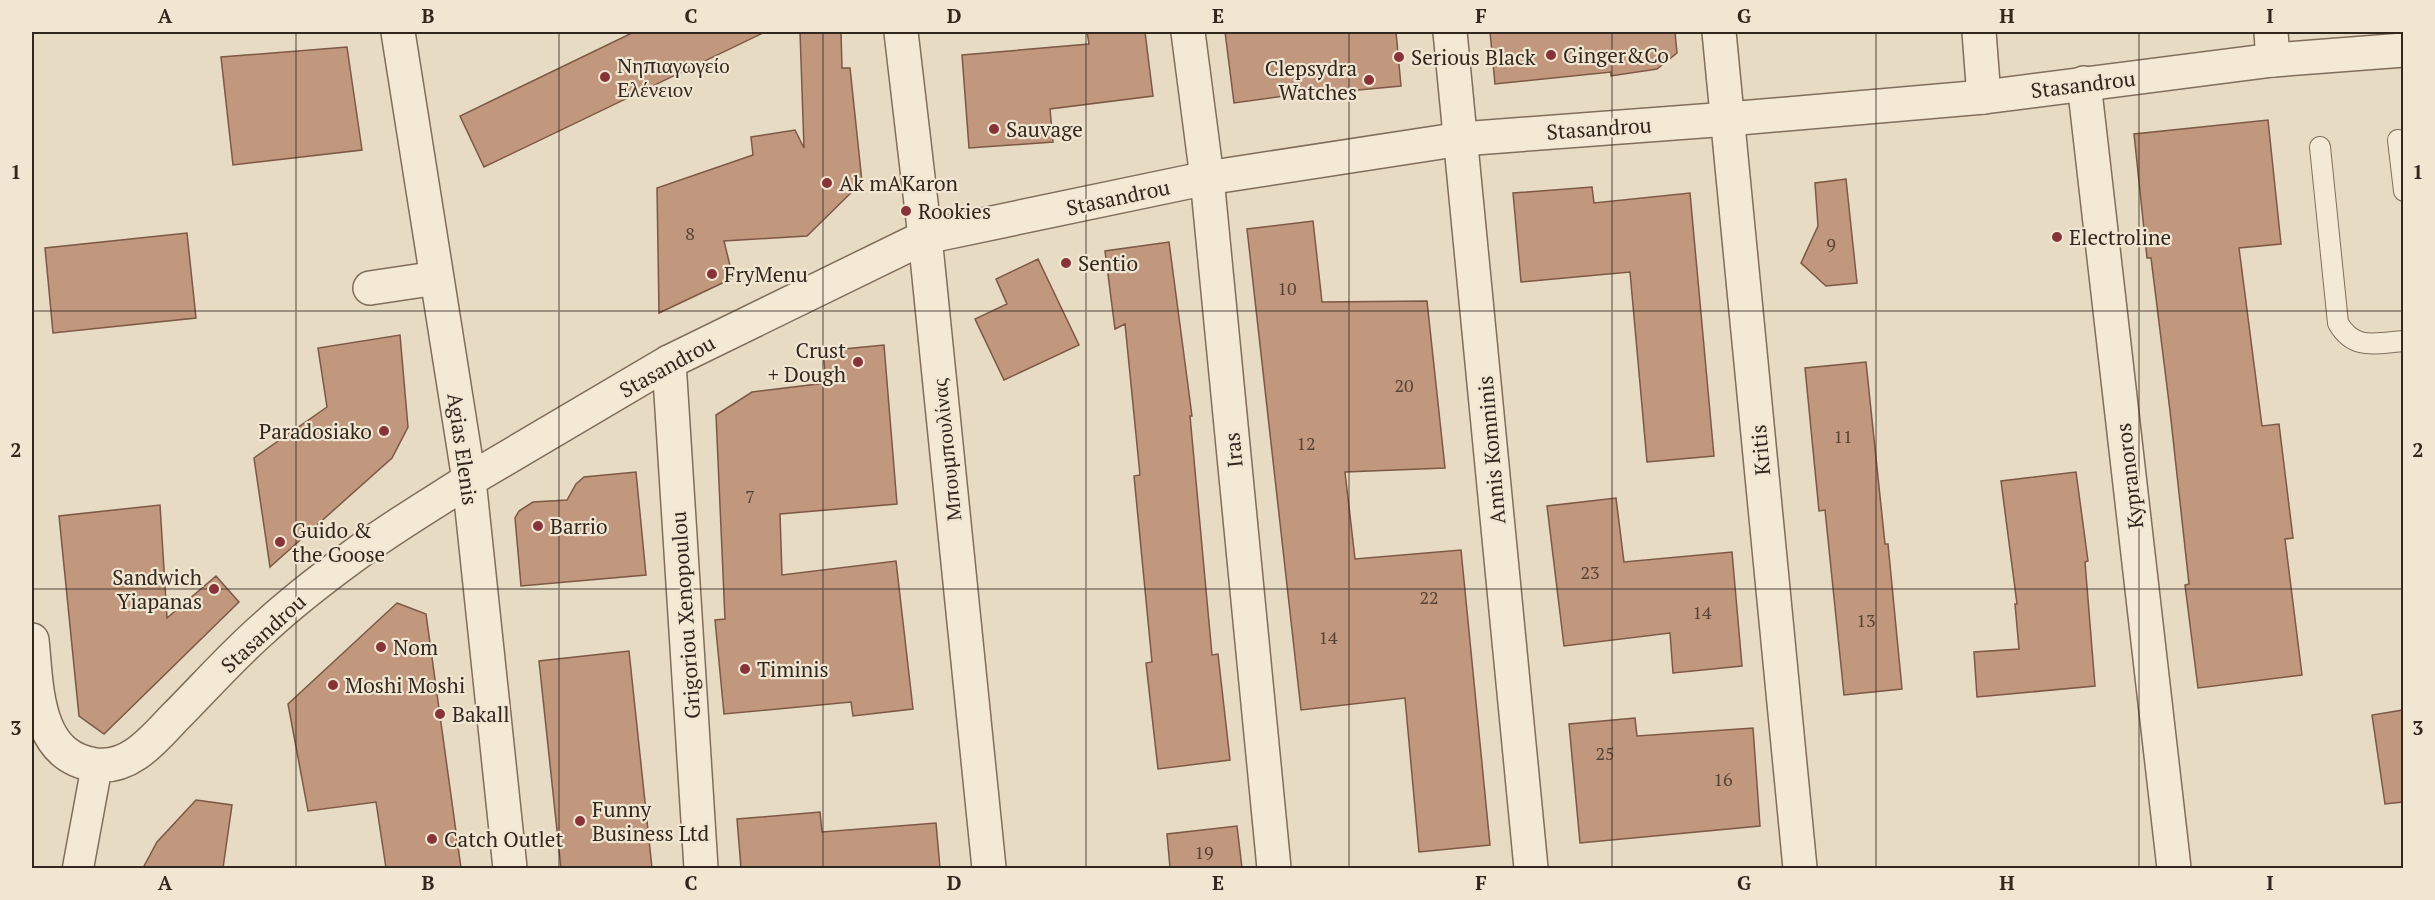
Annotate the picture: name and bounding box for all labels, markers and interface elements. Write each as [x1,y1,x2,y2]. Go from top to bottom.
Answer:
text: A [158,2,173,29]
text: B [422,2,435,29]
text: C [684,2,698,29]
text: D [947,2,961,29]
text: E [1212,2,1224,29]
text: F [1475,2,1487,29]
text: G [1737,2,1751,29]
text: H [1999,2,2015,29]
text: I [2266,2,2274,29]
place label: Ginger&Co [1563,41,1669,69]
place label: Serious Black [1411,43,1536,71]
marker: Ginger&Co [1544,48,1558,62]
marker: Serious Black [1392,50,1406,64]
place label: Νηπιαγωγείο Ελένειον [617,51,730,103]
place label: Clepsydra Watches [1265,54,1357,106]
street label: Stasandrou [2029,64,2137,104]
marker: Νηπιαγωγείο Ελένειον [598,70,612,84]
marker: Clepsydra Watches [1362,73,1376,87]
street label: Stasandrou [1546,110,1652,146]
place label: Sauvage [1006,115,1083,143]
marker: Sauvage [987,122,1001,136]
text: 1 [10,158,22,185]
text: 1 [2412,158,2424,185]
place label: Ak mAKaron [839,169,959,197]
street label: Stasandrou [1064,172,1172,222]
marker: Ak mAKaron [820,176,834,190]
place label: Rookies [918,197,991,225]
marker: Rookies [899,204,913,218]
house number: 8 [685,221,695,245]
place label: Electroline [2069,223,2171,251]
marker: Electroline [2050,230,2064,244]
house number: 9 [1826,232,1836,256]
place label: Sentio [1078,249,1138,277]
marker: Sentio [1059,256,1073,270]
place label: FryMenu [724,260,808,288]
marker: FryMenu [705,267,719,281]
house number: 10 [1277,276,1297,300]
street label: Stasandrou [614,328,720,404]
place label: Crust + Dough [768,336,846,388]
marker: Crust + Dough [851,355,865,369]
house number: 20 [1394,373,1414,397]
street label: Annis Komninis [1471,375,1511,525]
street label: Μπουμπουλίνας [925,377,967,523]
street label: Agias Elenis [441,391,485,507]
place label: Paradosiako [259,417,372,445]
street label: Kypranoros [2109,421,2149,531]
street label: Kritis [1744,423,1776,477]
marker: Paradosiako [377,424,391,438]
house number: 11 [1833,424,1853,448]
street label: Iras [1217,431,1249,469]
house number: 12 [1296,431,1316,455]
text: 2 [10,436,22,463]
text: 2 [2412,436,2424,463]
house number: 7 [745,484,755,508]
street label: Grigoriou Xenopoulou [664,510,706,720]
place label: Barrio [550,512,608,540]
place label: Guido & the Goose [292,516,385,568]
marker: Barrio [531,519,545,533]
marker: Guido & the Goose [273,535,287,549]
house number: 23 [1580,560,1600,584]
place label: Sandwich Yiapanas [112,563,202,615]
marker: Sandwich Yiapanas [207,582,221,596]
house number: 22 [1419,585,1439,609]
street label: Stasandrou [215,587,311,679]
house number: 14 [1692,600,1712,624]
house number: 13 [1856,608,1876,632]
house number: 14 [1318,625,1338,649]
place label: Nom [393,633,438,661]
marker: Nom [374,640,388,654]
place label: Timinis [757,655,829,683]
marker: Timinis [738,662,752,676]
place label: Moshi Moshi [345,671,465,699]
marker: Moshi Moshi [326,678,340,692]
place label: Bakall [452,700,510,728]
marker: Bakall [433,707,447,721]
text: 3 [10,714,22,741]
text: 3 [2412,714,2424,741]
house number: 25 [1595,741,1615,765]
house number: 16 [1713,767,1733,791]
place label: Funny Business Ltd [592,795,710,847]
marker: Funny Business Ltd [573,814,587,828]
place label: Catch Outlet [444,825,563,853]
marker: Catch Outlet [425,832,439,846]
house number: 19 [1194,840,1214,864]
text: A [158,869,173,896]
text: B [422,869,435,896]
text: C [684,869,698,896]
text: D [947,869,961,896]
text: E [1212,869,1224,896]
text: F [1475,869,1487,896]
text: G [1737,869,1751,896]
text: H [1999,869,2015,896]
text: I [2266,869,2274,896]

